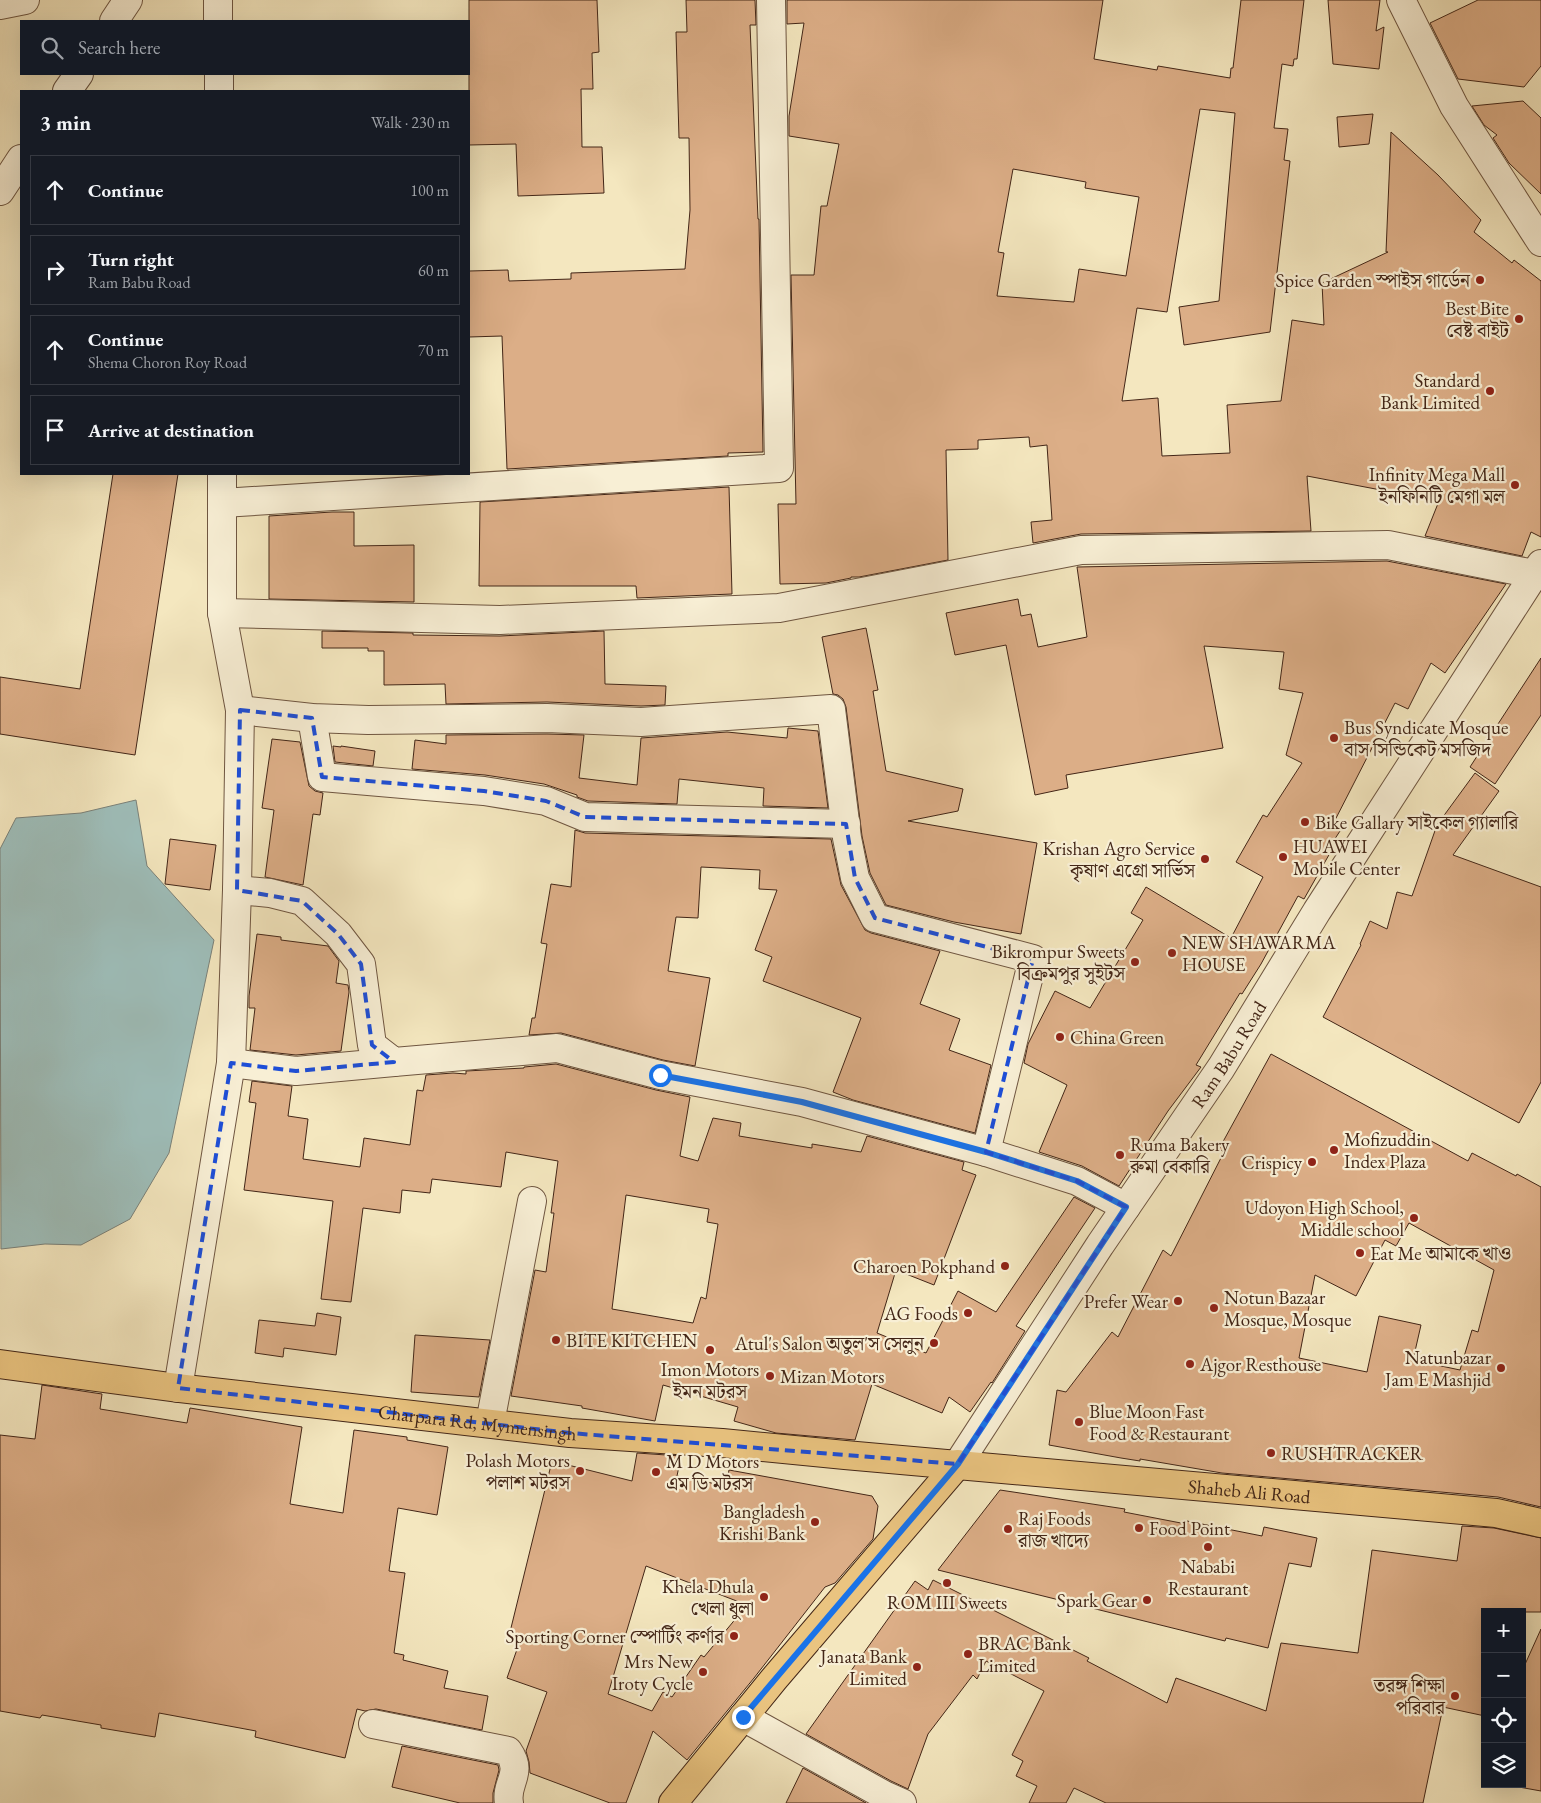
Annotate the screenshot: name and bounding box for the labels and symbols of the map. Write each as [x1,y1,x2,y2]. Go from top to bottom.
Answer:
place label: Spice Garden স্পাইস গার্ডেন [1276,268,1471,293]
marker: Spice Garden স্পাইস গার্ডেন [1474,274,1486,286]
place label: Best Bite বেষ্ট বাইট [1445,296,1511,343]
marker: Best Bite বেষ্ট বাইট [1513,313,1525,325]
place label: Standard Bank Limited [1381,368,1480,415]
marker: Standard Bank Limited [1484,385,1496,397]
place label: Infinity Mega Mall ইনফিনিটি মেগা মল [1369,462,1506,509]
marker: Infinity Mega Mall ইনফিনিটি মেগা মল [1509,479,1521,491]
place label: Bus Syndicate Mosque বাস সিন্ডিকেট মসজিদ [1343,715,1508,762]
marker: Bus Syndicate Mosque বাস সিন্ডিকেট মসজিদ [1328,732,1340,744]
place label: Bike Gallary সাইকেল গ্যালারি [1315,810,1520,835]
marker: Bike Gallary সাইকেল গ্যালারি [1299,816,1311,828]
place label: HUAWEI Mobile Center [1293,834,1401,881]
place label: Krishan Agro Service কৃষাণ এগ্রো সার্ভিস [1042,836,1196,883]
marker: HUAWEI Mobile Center [1277,851,1289,863]
marker: Krishan Agro Service কৃষাণ এগ্রো সার্ভিস [1199,853,1211,865]
place label: NEW SHAWARMA HOUSE [1182,930,1336,977]
place label: Bikrompur Sweets বিক্রমপুর সুইটস [992,939,1126,986]
marker: NEW SHAWARMA HOUSE [1166,947,1178,959]
marker: Bikrompur Sweets বিক্রমপুর সুইটস [1129,956,1141,968]
street label: Ram Babu Road [1185,996,1272,1113]
place label: China Green [1070,1025,1164,1050]
marker: China Green [1054,1031,1066,1043]
route start [649,1064,672,1087]
place label: Mofizuddin Index Plaza [1344,1127,1431,1174]
place label: Ruma Bakery রুমা বেকারি [1129,1132,1230,1179]
marker: Mofizuddin Index Plaza [1328,1144,1340,1156]
marker: Ruma Bakery রুমা বেকারি [1114,1149,1126,1161]
place label: Crispicy [1241,1150,1303,1175]
marker: Crispicy [1306,1156,1318,1168]
place label: Udoyon High School, Middle school [1245,1195,1404,1242]
marker: Udoyon High School, Middle school [1408,1212,1420,1224]
place label: Eat Me আমাকে খাও [1370,1241,1511,1266]
marker: Eat Me আমাকে খাও [1354,1247,1366,1259]
place label: Charoen Pokphand [853,1254,995,1279]
marker: Charoen Pokphand [999,1260,1011,1272]
place label: Notun Bazaar Mosque, Mosque [1224,1285,1351,1332]
place label: Prefer Wear [1084,1289,1169,1314]
marker: Prefer Wear [1172,1295,1184,1307]
place label: AG Foods [883,1301,958,1326]
marker: Notun Bazaar Mosque, Mosque [1208,1302,1220,1314]
marker: AG Foods [962,1307,974,1319]
place label: BITE KITCHEN [566,1328,697,1353]
place label: Atul's Salon অতুল'স সেলুন [734,1331,925,1356]
marker: BITE KITCHEN [550,1334,562,1346]
marker: Atul's Salon অতুল'স সেলুন [928,1337,940,1349]
marker: Imon Motors ইমন মটরস [704,1344,716,1356]
place label: Natunbazar Jam E Mashjid [1383,1345,1492,1392]
place label: Ajgor Resthouse [1199,1352,1321,1377]
place label: Imon Motors ইমন মটরস [661,1357,759,1404]
marker: Ajgor Resthouse [1184,1358,1196,1370]
marker: Natunbazar Jam E Mashjid [1495,1362,1507,1374]
place label: Mizan Motors [780,1364,884,1389]
marker: Mizan Motors [764,1370,776,1382]
street label: Charpara Rd, Mymensingh [377,1399,577,1446]
place label: Blue Moon Fast Food & Restaurant [1089,1399,1229,1446]
marker: Blue Moon Fast Food & Restaurant [1073,1416,1085,1428]
place label: RUSHTRACKER [1281,1441,1424,1466]
marker: RUSHTRACKER [1265,1447,1277,1459]
place label: Polash Motors পলাশ মটরস [465,1448,571,1495]
place label: M D Motors এম ডি মটরস [666,1449,759,1496]
marker: Polash Motors পলাশ মটরস [574,1465,586,1477]
marker: M D Motors এম ডি মটরস [650,1466,662,1478]
street label: Shaheb Ali Road [1187,1473,1312,1509]
place label: Bangladesh Krishi Bank [719,1499,806,1546]
place label: Raj Foods রাজ খাদ্যে [1017,1506,1091,1553]
marker: Bangladesh Krishi Bank [809,1516,821,1528]
place label: Food Point [1149,1516,1230,1541]
marker: Food Point [1133,1522,1145,1534]
marker: Raj Foods রাজ খাদ্যে [1002,1523,1014,1535]
marker: Nababi Restaurant [1202,1541,1214,1553]
place label: Nababi Restaurant [1168,1554,1248,1601]
place label: Khela Dhula খেলা ধুলা [662,1574,754,1621]
marker: ROM III Sweets [941,1577,953,1589]
place label: Spark Gear [1057,1588,1138,1613]
place label: ROM III Sweets [887,1590,1007,1615]
marker: Khela Dhula খেলা ধুলা [758,1591,770,1603]
marker: Spark Gear [1141,1594,1153,1606]
place label: Sporting Corner স্পোর্টিং কর্ণার [505,1624,725,1649]
marker: Sporting Corner স্পোর্টিং কর্ণার [728,1630,740,1642]
place label: BRAC Bank Limited [978,1631,1072,1678]
place label: Janata Bank Limited [818,1644,908,1691]
marker: BRAC Bank Limited [962,1648,974,1660]
place label: Mrs New Iroty Cycle [612,1649,694,1696]
marker: Janata Bank Limited [911,1661,923,1673]
marker: Mrs New Iroty Cycle [697,1666,709,1678]
place label: তরঙ্গ শিক্ষা পরিবার [1373,1673,1446,1720]
marker: তরঙ্গ শিক্ষা পরিবার [1449,1690,1461,1702]
route end [732,1706,755,1729]

